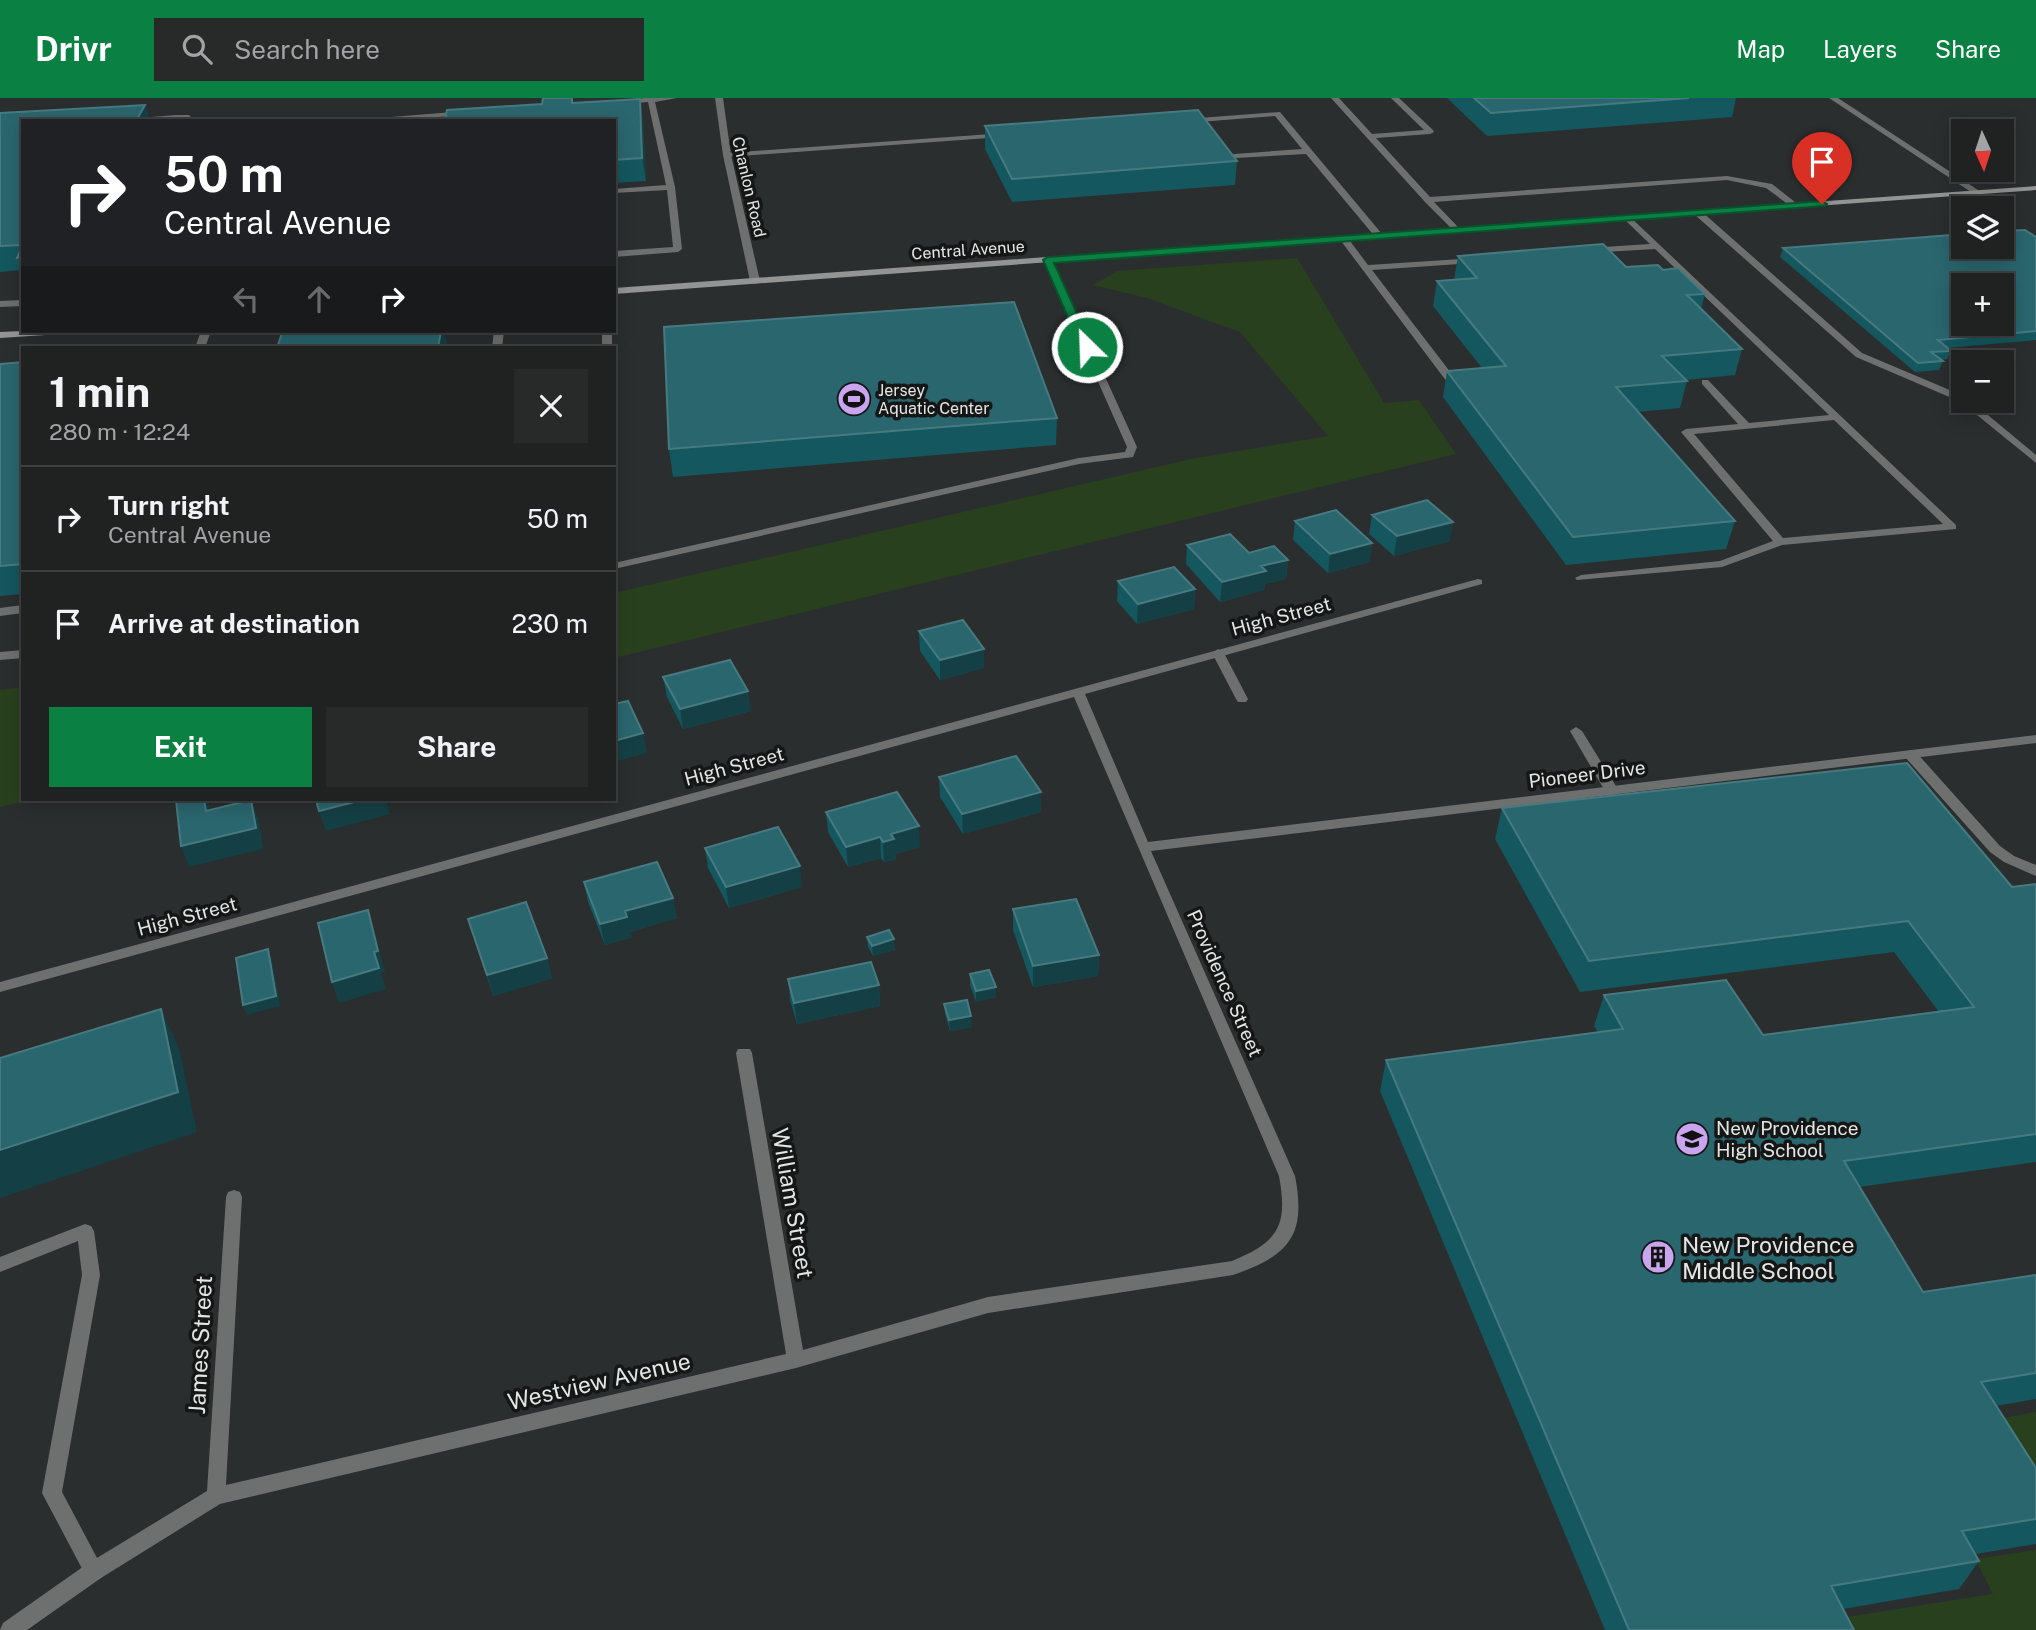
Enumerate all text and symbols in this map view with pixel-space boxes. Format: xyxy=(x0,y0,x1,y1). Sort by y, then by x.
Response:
search box xyxy=(154,18,644,81)
text: Drivr xyxy=(35,30,112,68)
icon: search xyxy=(178,30,216,68)
text: Search here xyxy=(234,34,380,65)
text: Map xyxy=(1736,35,1785,63)
text: Layers xyxy=(1823,35,1897,63)
text: Share xyxy=(1935,35,2001,63)
north arrow xyxy=(1951,119,2014,182)
map controls xyxy=(1951,119,2014,413)
pin xyxy=(1792,132,1852,204)
street label: Chanlon Road xyxy=(728,135,770,239)
icon: arrive xyxy=(1803,143,1841,181)
text: 50 m xyxy=(164,145,284,203)
icon: right xyxy=(49,147,140,238)
button: layers xyxy=(1951,196,2014,259)
text: Central Avenue xyxy=(164,204,391,241)
street label: Central Avenue xyxy=(911,237,1025,263)
button: + xyxy=(1951,273,2014,336)
icon: left xyxy=(227,280,265,318)
icon: ahead xyxy=(300,280,338,318)
icon: right xyxy=(373,280,411,318)
position arrow xyxy=(1050,310,1124,384)
button: − xyxy=(1951,350,2014,413)
text: 1 min xyxy=(49,367,150,416)
button: close xyxy=(514,369,588,443)
sports icon: Jersey Aquatic Center xyxy=(835,380,873,418)
place label: Jersey Aquatic Center xyxy=(878,381,989,418)
text: 280 m · 12:24 xyxy=(49,418,190,445)
text: Turn right xyxy=(108,490,230,521)
icon: right xyxy=(49,500,87,538)
text: 50 m xyxy=(527,503,588,534)
text: Central Avenue xyxy=(108,521,271,548)
street label: High Street xyxy=(1229,592,1333,640)
icon: arrive xyxy=(49,605,87,643)
text: Arrive at destination xyxy=(108,608,360,639)
text: 230 m xyxy=(512,608,588,639)
button: Exit xyxy=(49,707,312,787)
button: Share xyxy=(326,707,588,787)
street label: High Street xyxy=(682,742,786,790)
street label: Pioneer Drive xyxy=(1527,756,1647,792)
street label: High Street xyxy=(135,892,239,940)
street label: Providence Street xyxy=(1183,906,1267,1060)
place label: New Providence High School xyxy=(1716,1117,1859,1161)
school or university icon: New Providence High School xyxy=(1673,1120,1711,1158)
street label: William Street xyxy=(766,1126,820,1280)
place label: New Providence Middle School xyxy=(1682,1231,1855,1284)
building icon: New Providence Middle School xyxy=(1639,1238,1677,1276)
street label: James Street xyxy=(183,1275,217,1415)
street label: Westview Avenue xyxy=(505,1347,693,1415)

